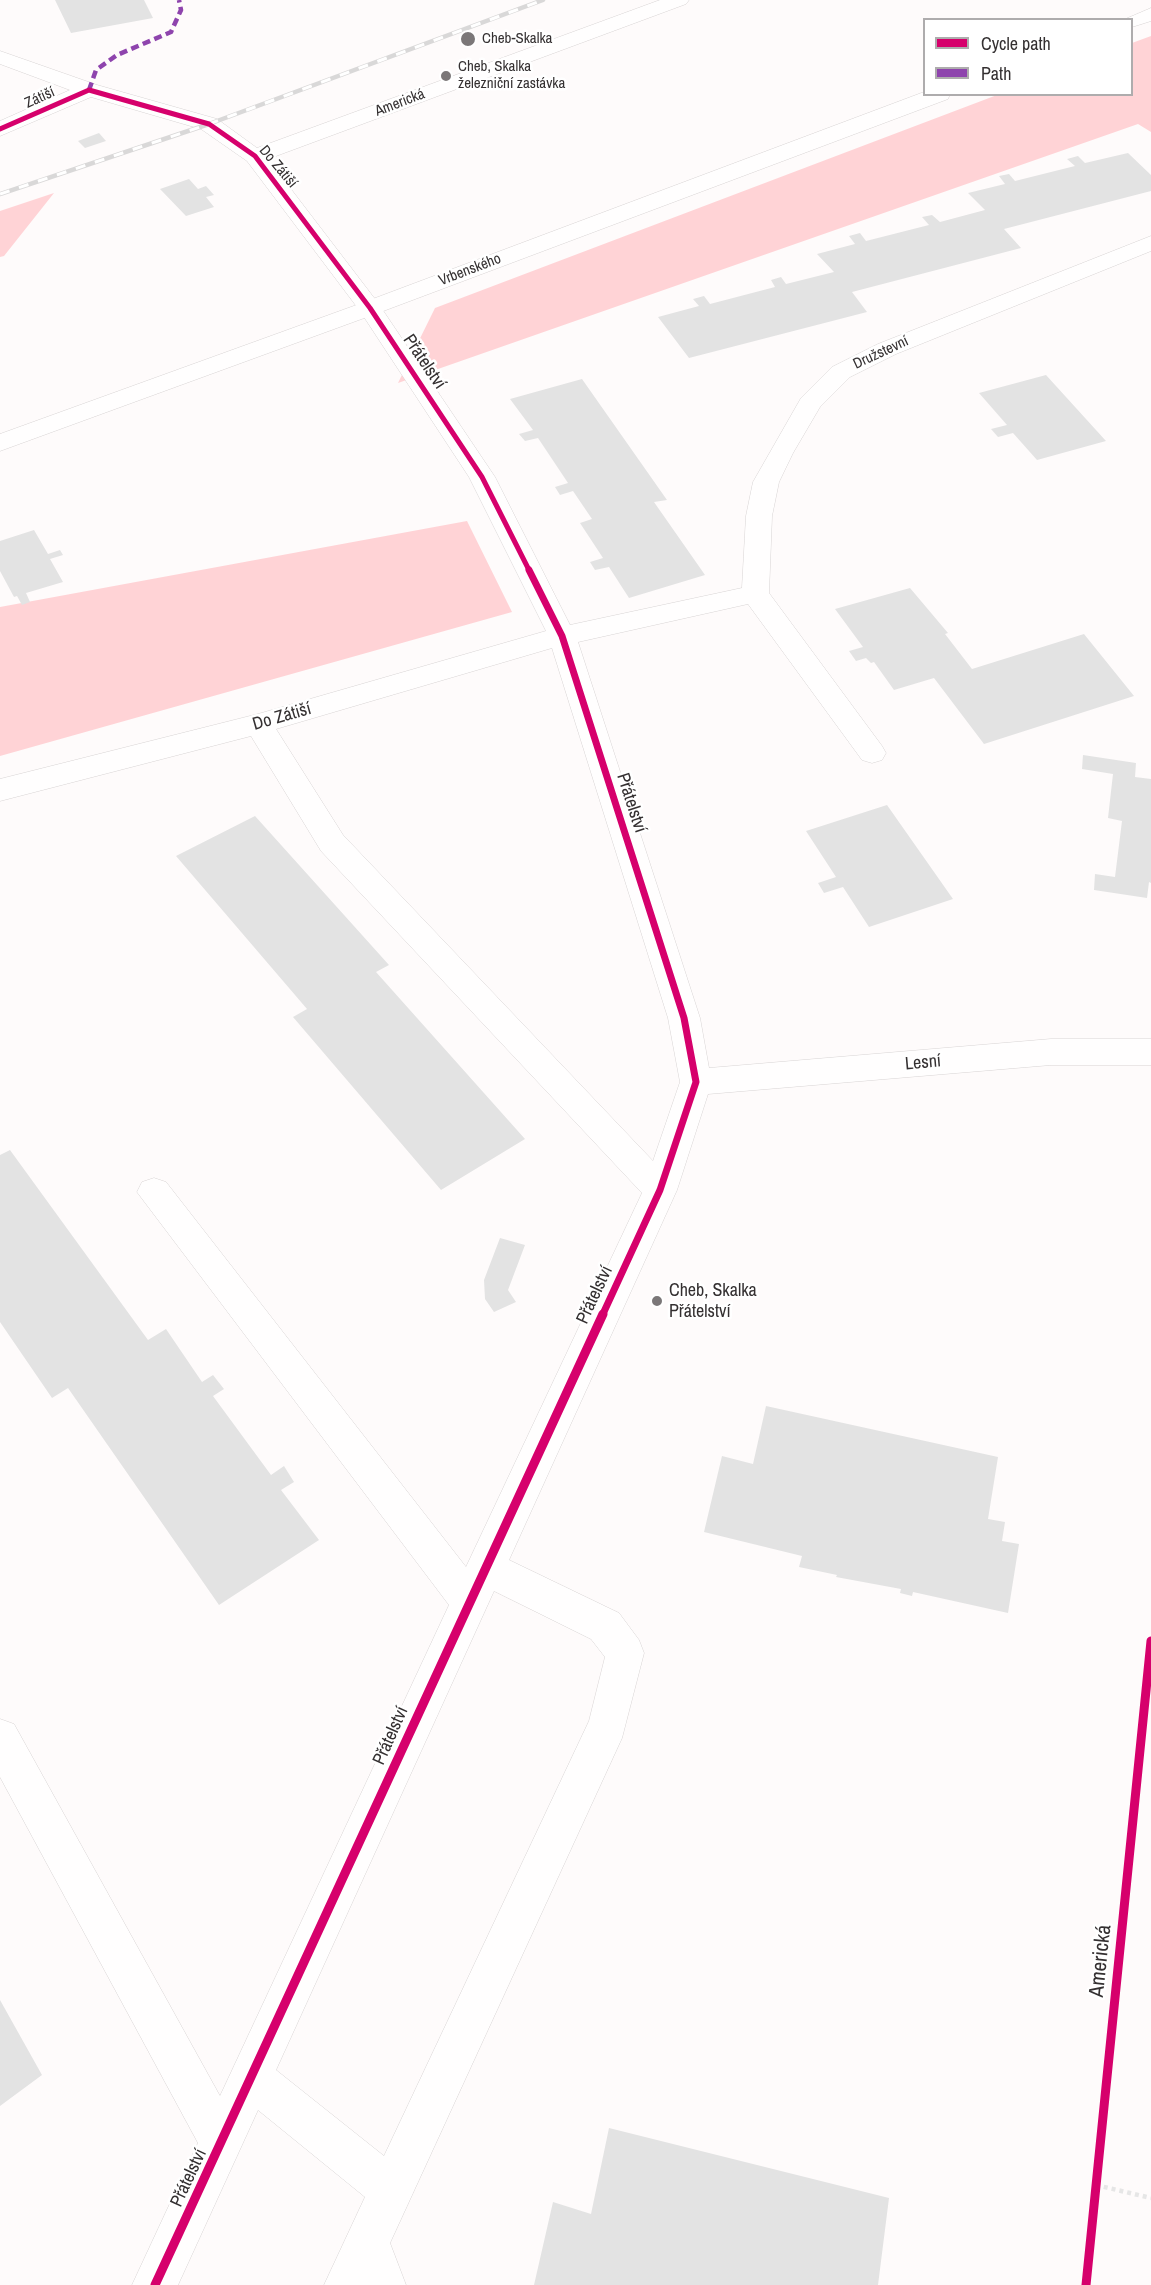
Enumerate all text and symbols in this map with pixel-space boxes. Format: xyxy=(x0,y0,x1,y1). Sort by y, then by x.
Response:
legend xyxy=(923,18,1133,96)
marker: Cheb-Skalka xyxy=(459,30,477,48)
place label: Cheb-Skalka xyxy=(482,30,552,48)
text: Cycle path xyxy=(981,31,1051,56)
place label: Cheb, Skalka železniční zastávka xyxy=(458,58,565,93)
text: Path xyxy=(981,61,1011,86)
marker: Cheb, Skalka železniční zastávka xyxy=(439,69,453,83)
street label: Zátiší xyxy=(22,84,58,112)
street label: Americká xyxy=(373,85,427,121)
street label: Do Zátiší xyxy=(255,142,301,192)
street label: Vrbenského xyxy=(436,250,504,290)
street label: Přátelství xyxy=(398,330,450,394)
street label: Družstevní xyxy=(851,332,911,374)
street label: Do Zátiší xyxy=(250,698,314,736)
street label: Přátelství xyxy=(611,770,651,836)
street label: Lesní xyxy=(904,1051,942,1075)
street label: Přátelství xyxy=(572,1263,618,1327)
place label: Cheb, Skalka Přátelství xyxy=(669,1280,757,1322)
marker: Cheb, Skalka Přátelství xyxy=(650,1294,664,1308)
street label: Přátelství xyxy=(369,1704,413,1768)
street label: Americká xyxy=(1085,1924,1117,1998)
street label: Přátelství xyxy=(166,2146,212,2210)

